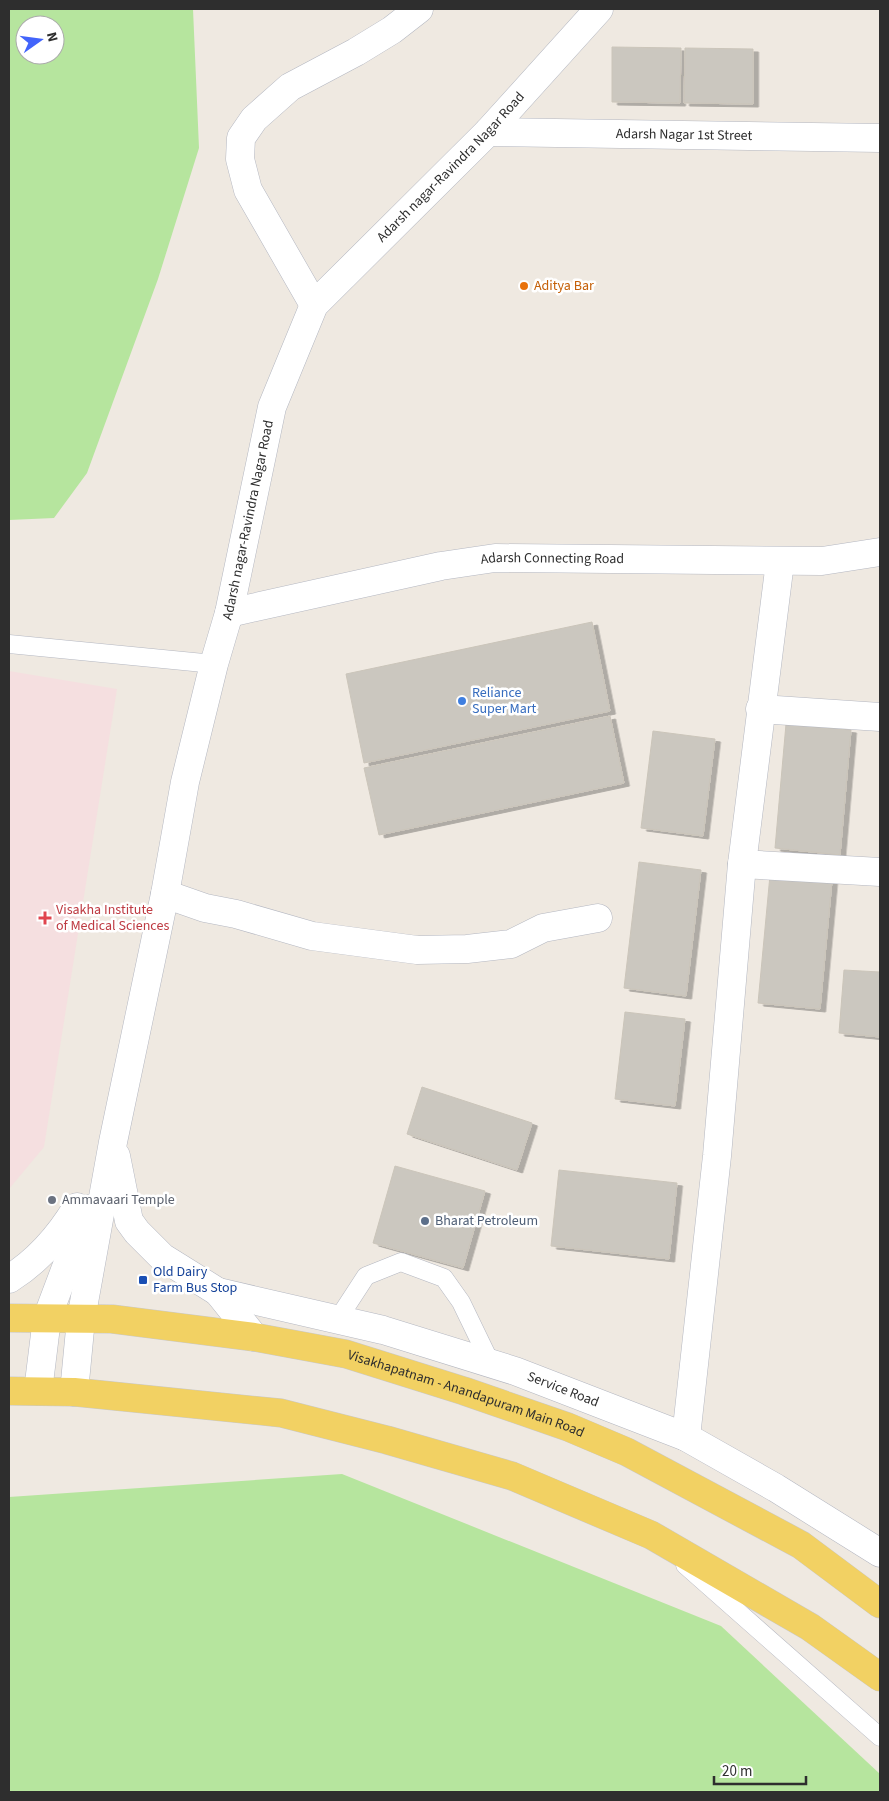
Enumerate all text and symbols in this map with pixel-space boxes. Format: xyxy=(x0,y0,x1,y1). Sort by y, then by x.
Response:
north arrow xyxy=(15,15,65,65)
text: N xyxy=(41,30,62,44)
street label: Adarsh nagar-Ravindra Nagar Road xyxy=(372,88,529,247)
street label: Adarsh Nagar 1st Street xyxy=(616,124,753,146)
place label: Aditya Bar xyxy=(534,276,594,296)
marker: Aditya Bar xyxy=(518,280,530,292)
street label: Adarsh nagar-Ravindra Nagar Road xyxy=(217,418,279,622)
street label: Adarsh Connecting Road xyxy=(479,548,624,570)
place label: Reliance Super Mart xyxy=(472,683,537,719)
marker: Reliance Super Mart xyxy=(456,695,468,707)
place label: Visakha Institute of Medical Sciences xyxy=(56,900,169,936)
marker: Visakha Institute of Medical Sciences xyxy=(38,911,52,925)
place label: Ammavaari Temple xyxy=(62,1190,175,1210)
marker: Ammavaari Temple xyxy=(46,1194,58,1206)
place label: Bharat Petroleum xyxy=(435,1211,538,1231)
marker: Bharat Petroleum xyxy=(419,1215,431,1227)
place label: Old Dairy Farm Bus Stop xyxy=(153,1262,238,1298)
marker: Old Dairy Farm Bus Stop xyxy=(137,1274,149,1286)
street label: Visakhapatnam - Anandapuram Main Road xyxy=(345,1345,587,1443)
street label: Service Road xyxy=(524,1367,602,1412)
scale bar xyxy=(714,1754,806,1786)
text: 20 m xyxy=(722,1761,752,1782)

